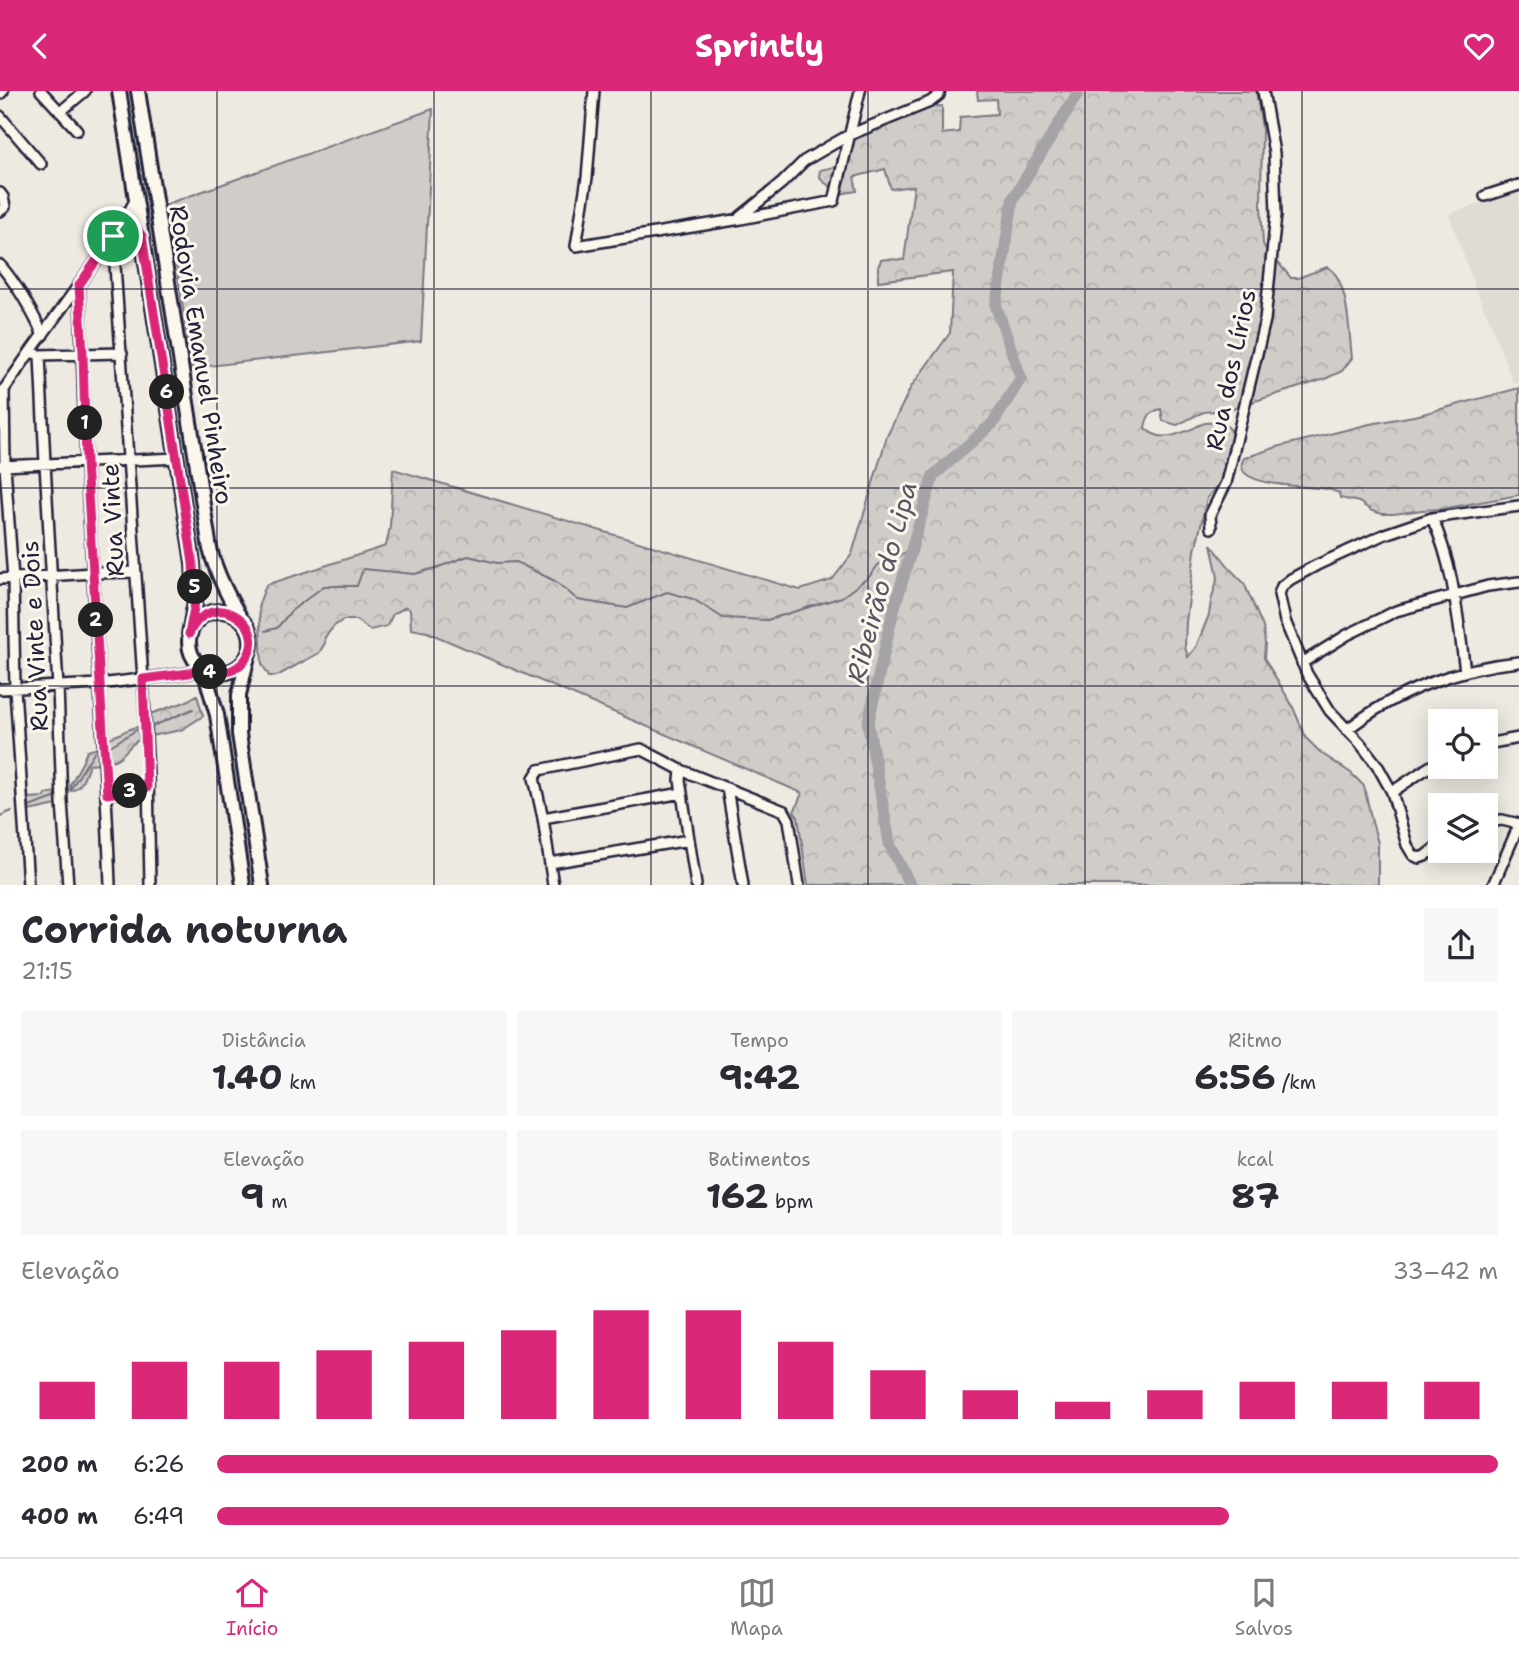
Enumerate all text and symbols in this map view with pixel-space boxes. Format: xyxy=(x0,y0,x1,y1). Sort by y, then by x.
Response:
text: Sprintly xyxy=(695,24,824,67)
icon: back xyxy=(21,27,59,65)
icon: heart xyxy=(1460,27,1498,65)
street label: Rodovia Emanuel Pinheiro xyxy=(162,203,240,507)
pin xyxy=(83,206,143,266)
icon: arrive xyxy=(94,217,132,255)
street label: Rua dos Lírios xyxy=(1198,286,1264,454)
pin: 6 xyxy=(150,375,184,409)
text: 6 xyxy=(160,379,173,404)
pin: 1 xyxy=(68,405,102,441)
text: 1 xyxy=(80,410,89,435)
street label: Rua Vinte xyxy=(94,463,132,577)
water label: Ribeirão do Lipa xyxy=(837,477,925,687)
street label: Rua Vinte e Dois xyxy=(14,540,56,732)
pin: 5 xyxy=(178,569,212,605)
text: 5 xyxy=(189,574,200,599)
pin: 2 xyxy=(78,603,114,637)
text: 2 xyxy=(89,607,102,632)
pin: 4 xyxy=(192,655,228,689)
text: 4 xyxy=(203,659,216,684)
map controls xyxy=(1428,709,1498,863)
button: locate xyxy=(1428,709,1498,779)
pin: 3 xyxy=(113,773,148,809)
text: 3 xyxy=(123,778,136,803)
button: layers xyxy=(1428,793,1498,863)
text: Corrida noturna xyxy=(21,904,348,955)
button: share xyxy=(1424,908,1498,982)
text: 21:15 xyxy=(21,956,73,986)
text: Distância xyxy=(222,1028,306,1053)
text: Tempo xyxy=(730,1028,789,1053)
text: Ritmo xyxy=(1228,1028,1282,1053)
text: 1.40 xyxy=(212,1053,283,1100)
text: 9:42 xyxy=(719,1053,800,1100)
text: 6:56 xyxy=(1194,1053,1276,1100)
text: km xyxy=(283,1070,316,1095)
text: /km xyxy=(1276,1070,1316,1095)
text: Elevação xyxy=(223,1147,305,1172)
text: Batimentos xyxy=(708,1147,811,1172)
text: kcal xyxy=(1237,1147,1274,1172)
text: 9 xyxy=(240,1172,265,1219)
text: 162 xyxy=(706,1172,769,1219)
text: 87 xyxy=(1231,1172,1279,1219)
text: m xyxy=(265,1189,288,1214)
text: bpm xyxy=(769,1189,813,1214)
text: Elevação xyxy=(21,1256,120,1286)
text: 33–42 m xyxy=(1393,1256,1498,1286)
text: 200 m xyxy=(21,1449,98,1479)
text: 6:26 xyxy=(133,1449,185,1479)
text: 400 m xyxy=(21,1501,98,1531)
text: 6:49 xyxy=(133,1501,184,1531)
tab: Início xyxy=(226,1574,278,1641)
tab: Mapa xyxy=(730,1574,783,1641)
tab: Salvos xyxy=(1235,1574,1293,1641)

